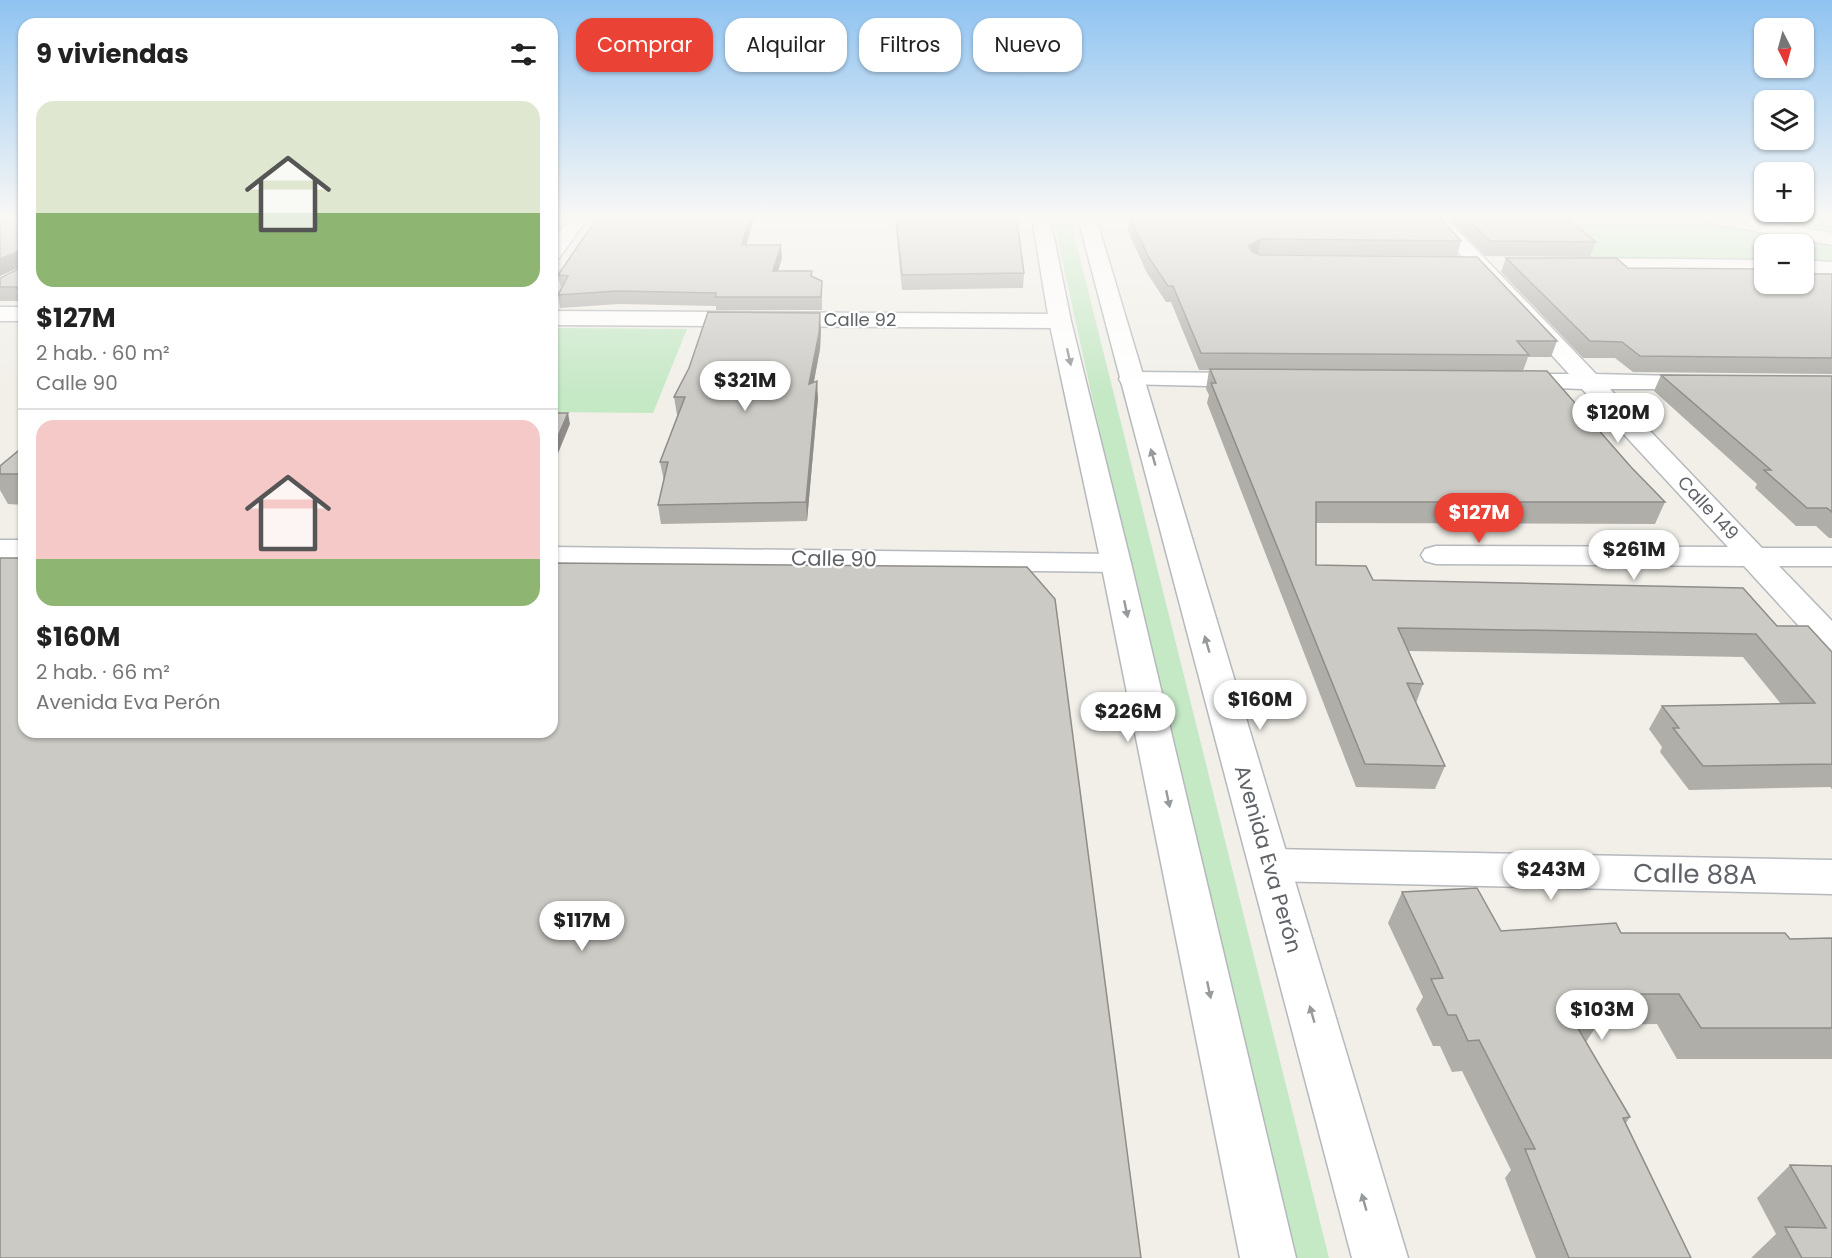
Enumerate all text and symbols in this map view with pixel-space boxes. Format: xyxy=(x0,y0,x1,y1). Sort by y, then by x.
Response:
chip: Comprar xyxy=(576,18,713,72)
chip: Alquilar xyxy=(725,18,847,72)
chip: Filtros xyxy=(859,18,961,72)
chip: Nuevo xyxy=(973,18,1082,72)
north arrow xyxy=(1754,18,1814,78)
map controls xyxy=(1754,18,1814,294)
text: 9 viviendas xyxy=(36,36,189,72)
icon: filters xyxy=(507,38,540,71)
button: layers xyxy=(1754,90,1814,150)
icon: home xyxy=(234,140,342,248)
button: + xyxy=(1754,162,1814,222)
button: − xyxy=(1754,234,1814,294)
text: $127M xyxy=(36,300,116,336)
street label: Calle 92 xyxy=(824,307,896,332)
text: 2 hab. · 60 m² xyxy=(36,339,170,367)
one-way arrow xyxy=(1064,348,1074,367)
pin: $321M xyxy=(703,361,787,412)
text: $321M xyxy=(714,366,776,394)
text: Calle 90 xyxy=(36,369,118,397)
pin: $120M xyxy=(1576,393,1660,444)
text: $120M xyxy=(1586,398,1650,426)
one-way arrow xyxy=(1148,448,1157,466)
icon: home xyxy=(234,459,342,567)
street label: Calle 149 xyxy=(1672,470,1745,545)
pin: $127M xyxy=(1437,493,1521,544)
text: $127M xyxy=(1448,498,1510,526)
pin: $261M xyxy=(1592,530,1676,581)
text: $261M xyxy=(1602,535,1666,563)
street label: Calle 90 xyxy=(791,543,877,574)
one-way arrow xyxy=(1122,600,1132,618)
text: $160M xyxy=(36,619,120,655)
one-way arrow xyxy=(1202,635,1211,653)
text: 2 hab. · 66 m² xyxy=(36,658,170,686)
pin: $160M xyxy=(1218,680,1302,731)
text: $160M xyxy=(1228,685,1292,713)
text: Avenida Eva Perón xyxy=(36,688,221,716)
pin: $226M xyxy=(1086,692,1170,743)
text: $226M xyxy=(1094,697,1162,725)
street label: Avenida Eva Perón xyxy=(1228,762,1309,956)
one-way arrow xyxy=(1164,790,1173,809)
pin: $243M xyxy=(1509,850,1593,901)
text: $243M xyxy=(1517,855,1585,883)
street label: Calle 88A xyxy=(1633,855,1757,893)
pin: $117M xyxy=(540,901,624,952)
text: $117M xyxy=(553,906,611,934)
one-way arrow xyxy=(1205,981,1215,999)
pin: $103M xyxy=(1560,990,1644,1041)
text: $103M xyxy=(1570,995,1634,1023)
one-way arrow xyxy=(1307,1005,1316,1023)
one-way arrow xyxy=(1359,1193,1369,1211)

